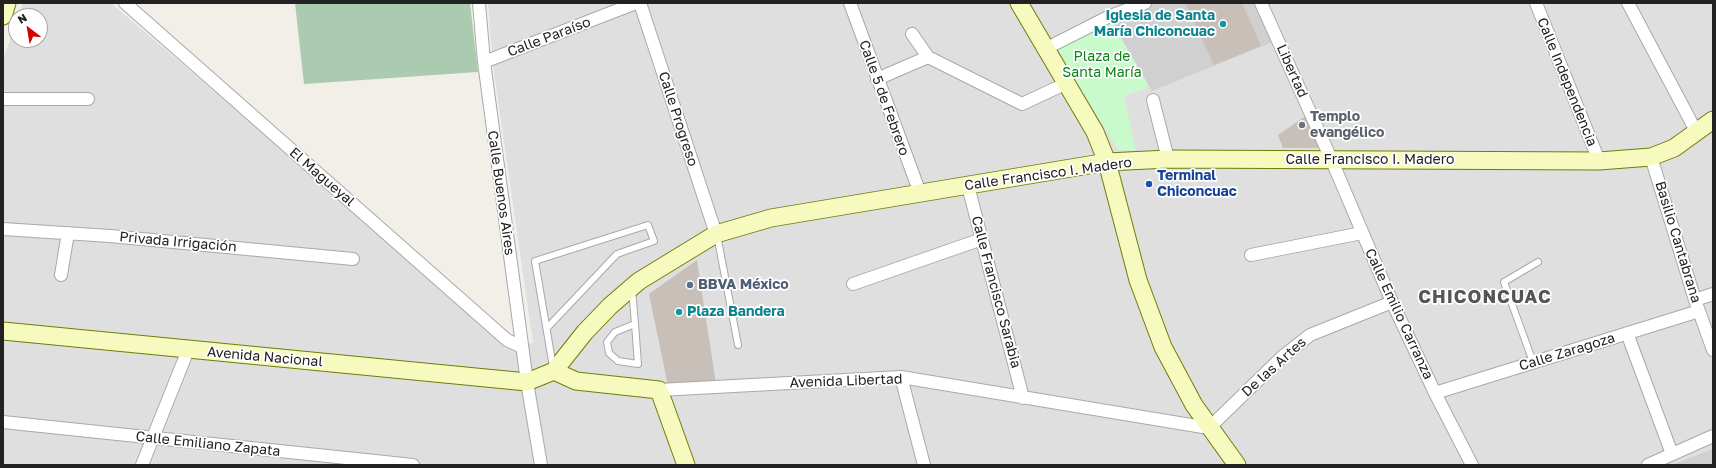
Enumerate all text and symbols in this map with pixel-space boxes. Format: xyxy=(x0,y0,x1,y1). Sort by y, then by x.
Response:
north arrow xyxy=(8,8,48,48)
place label: Iglesia de Santa María Chiconcuac xyxy=(1094,8,1215,40)
text: N xyxy=(15,10,29,26)
street label: Calle Paraíso xyxy=(505,13,593,61)
street label: Calle Independencia xyxy=(1533,15,1601,149)
marker: Iglesia de Santa María Chiconcuac xyxy=(1218,19,1228,29)
street label: Calle 5 de Febrero xyxy=(855,38,913,158)
street label: Libertad xyxy=(1273,42,1311,100)
park label: Plaza de Santa María xyxy=(1062,49,1142,82)
street label: Calle Progreso xyxy=(655,70,701,168)
place label: Templo evangélico xyxy=(1310,109,1384,142)
marker: Templo evangélico xyxy=(1297,120,1307,130)
street label: Calle Buenos Aires xyxy=(484,130,518,256)
street label: El Magueyal xyxy=(286,144,358,210)
street label: Calle Francisco I. Madero xyxy=(1286,152,1454,168)
street label: Calle Francisco I. Madero xyxy=(963,154,1133,194)
place label: Terminal Chiconcuac xyxy=(1157,168,1237,200)
marker: Terminal Chiconcuac xyxy=(1144,179,1154,189)
street label: Basilio Cantabrana xyxy=(1651,179,1705,305)
street label: Calle Francisco Sarabia xyxy=(968,214,1024,370)
street label: Privada Irrigación xyxy=(119,229,237,255)
street label: Calle Emilio Carranza xyxy=(1361,246,1437,382)
place label: BBVA México xyxy=(698,277,789,293)
marker: BBVA México xyxy=(685,280,695,290)
district label: CHICONCUAC xyxy=(1418,286,1552,308)
place label: Plaza Bandera xyxy=(687,304,785,320)
marker: Plaza Bandera xyxy=(674,307,684,317)
street label: Calle Zaragoza xyxy=(1517,329,1617,375)
street label: De las Artes xyxy=(1238,334,1310,400)
street label: Avenida Nacional xyxy=(207,344,323,370)
street label: Avenida Libertad xyxy=(789,371,903,391)
street label: Calle Emiliano Zapata xyxy=(135,428,281,460)

